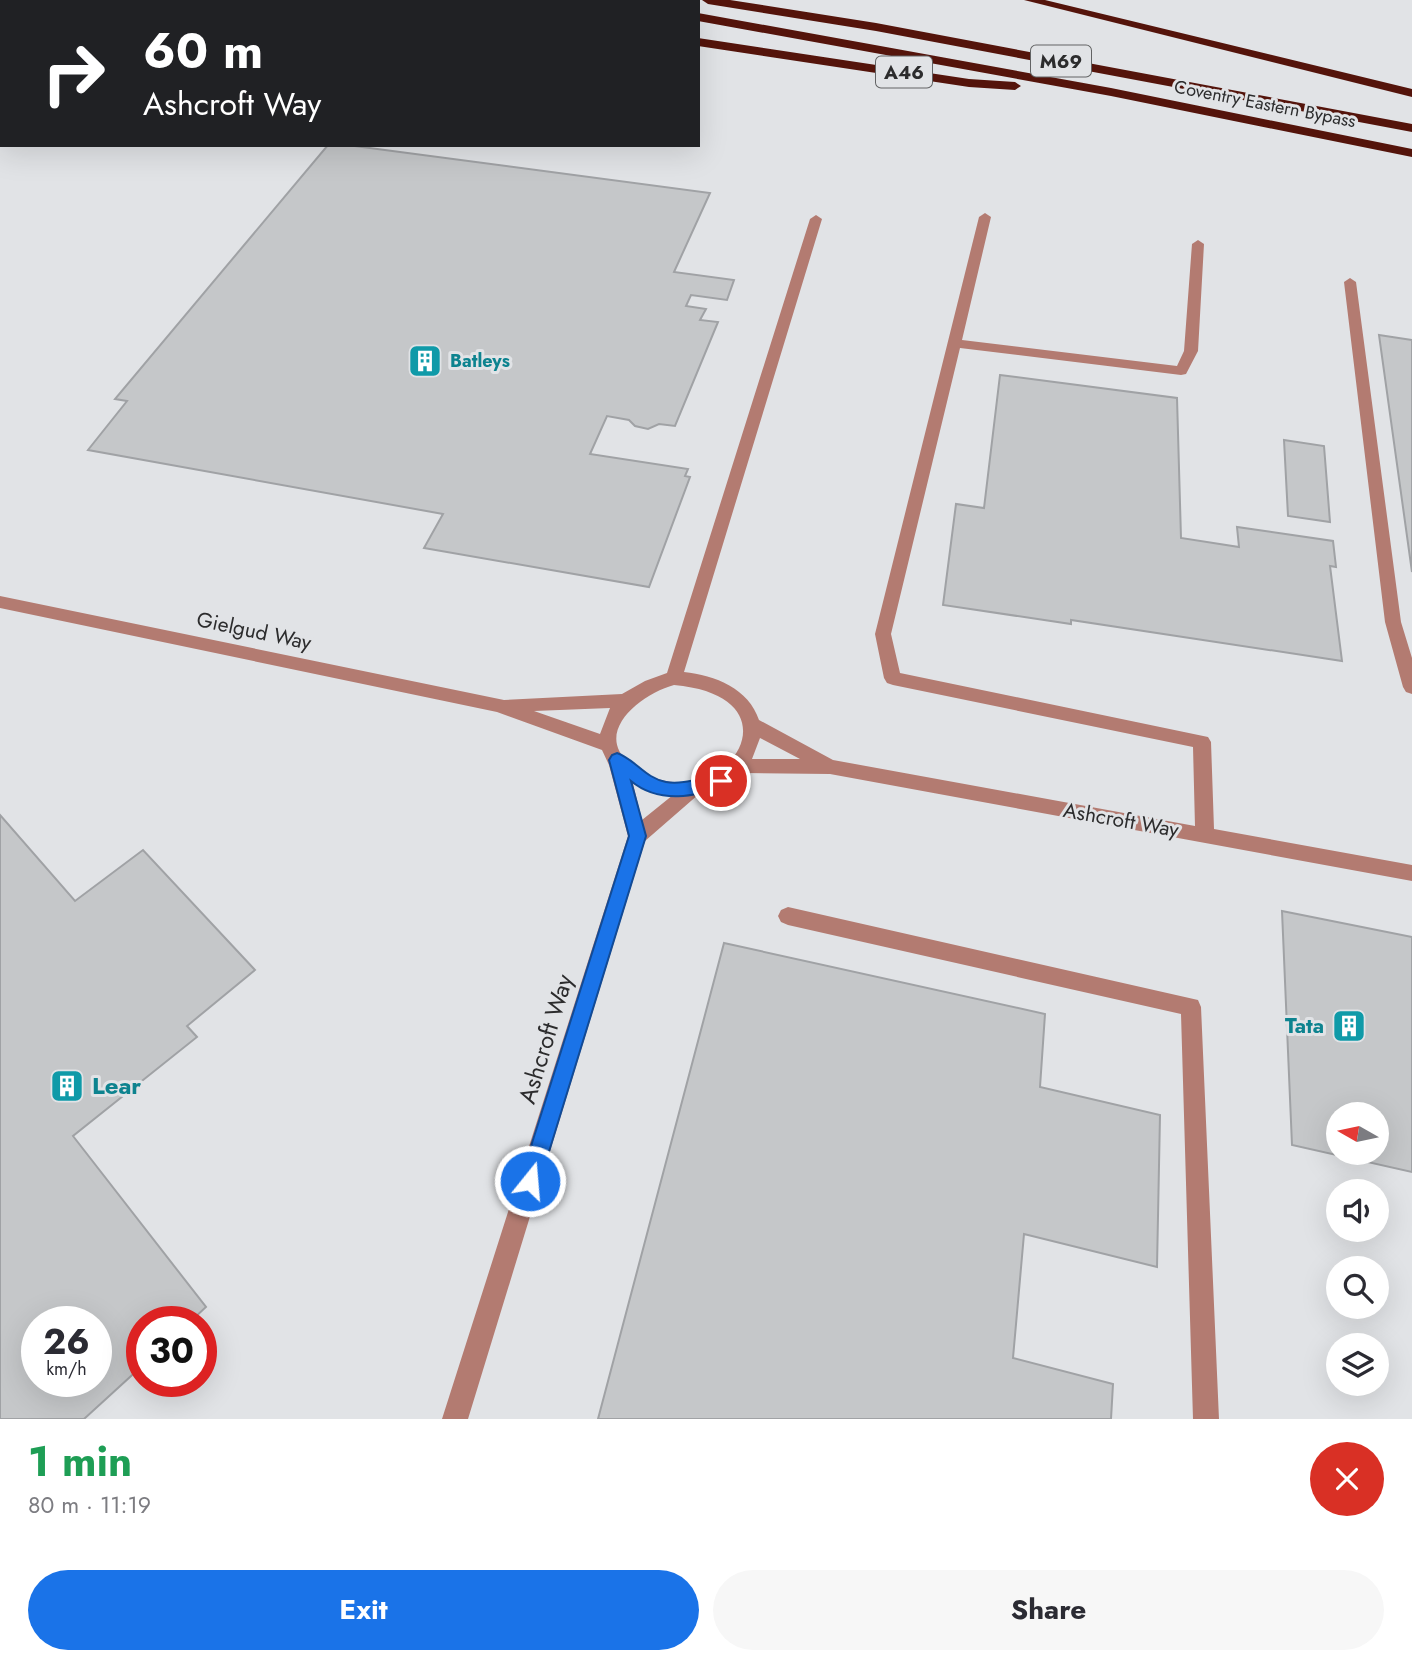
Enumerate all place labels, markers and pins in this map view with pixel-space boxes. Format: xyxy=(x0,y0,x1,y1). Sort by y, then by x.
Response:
building icon: Batleys xyxy=(406,342,444,380)
place label: Batleys xyxy=(450,348,510,374)
pin xyxy=(691,751,751,811)
building icon: Tata xyxy=(1330,1007,1368,1045)
place label: Tata xyxy=(1285,1011,1324,1041)
building icon: Lear xyxy=(48,1067,86,1105)
place label: Lear xyxy=(92,1068,141,1103)

